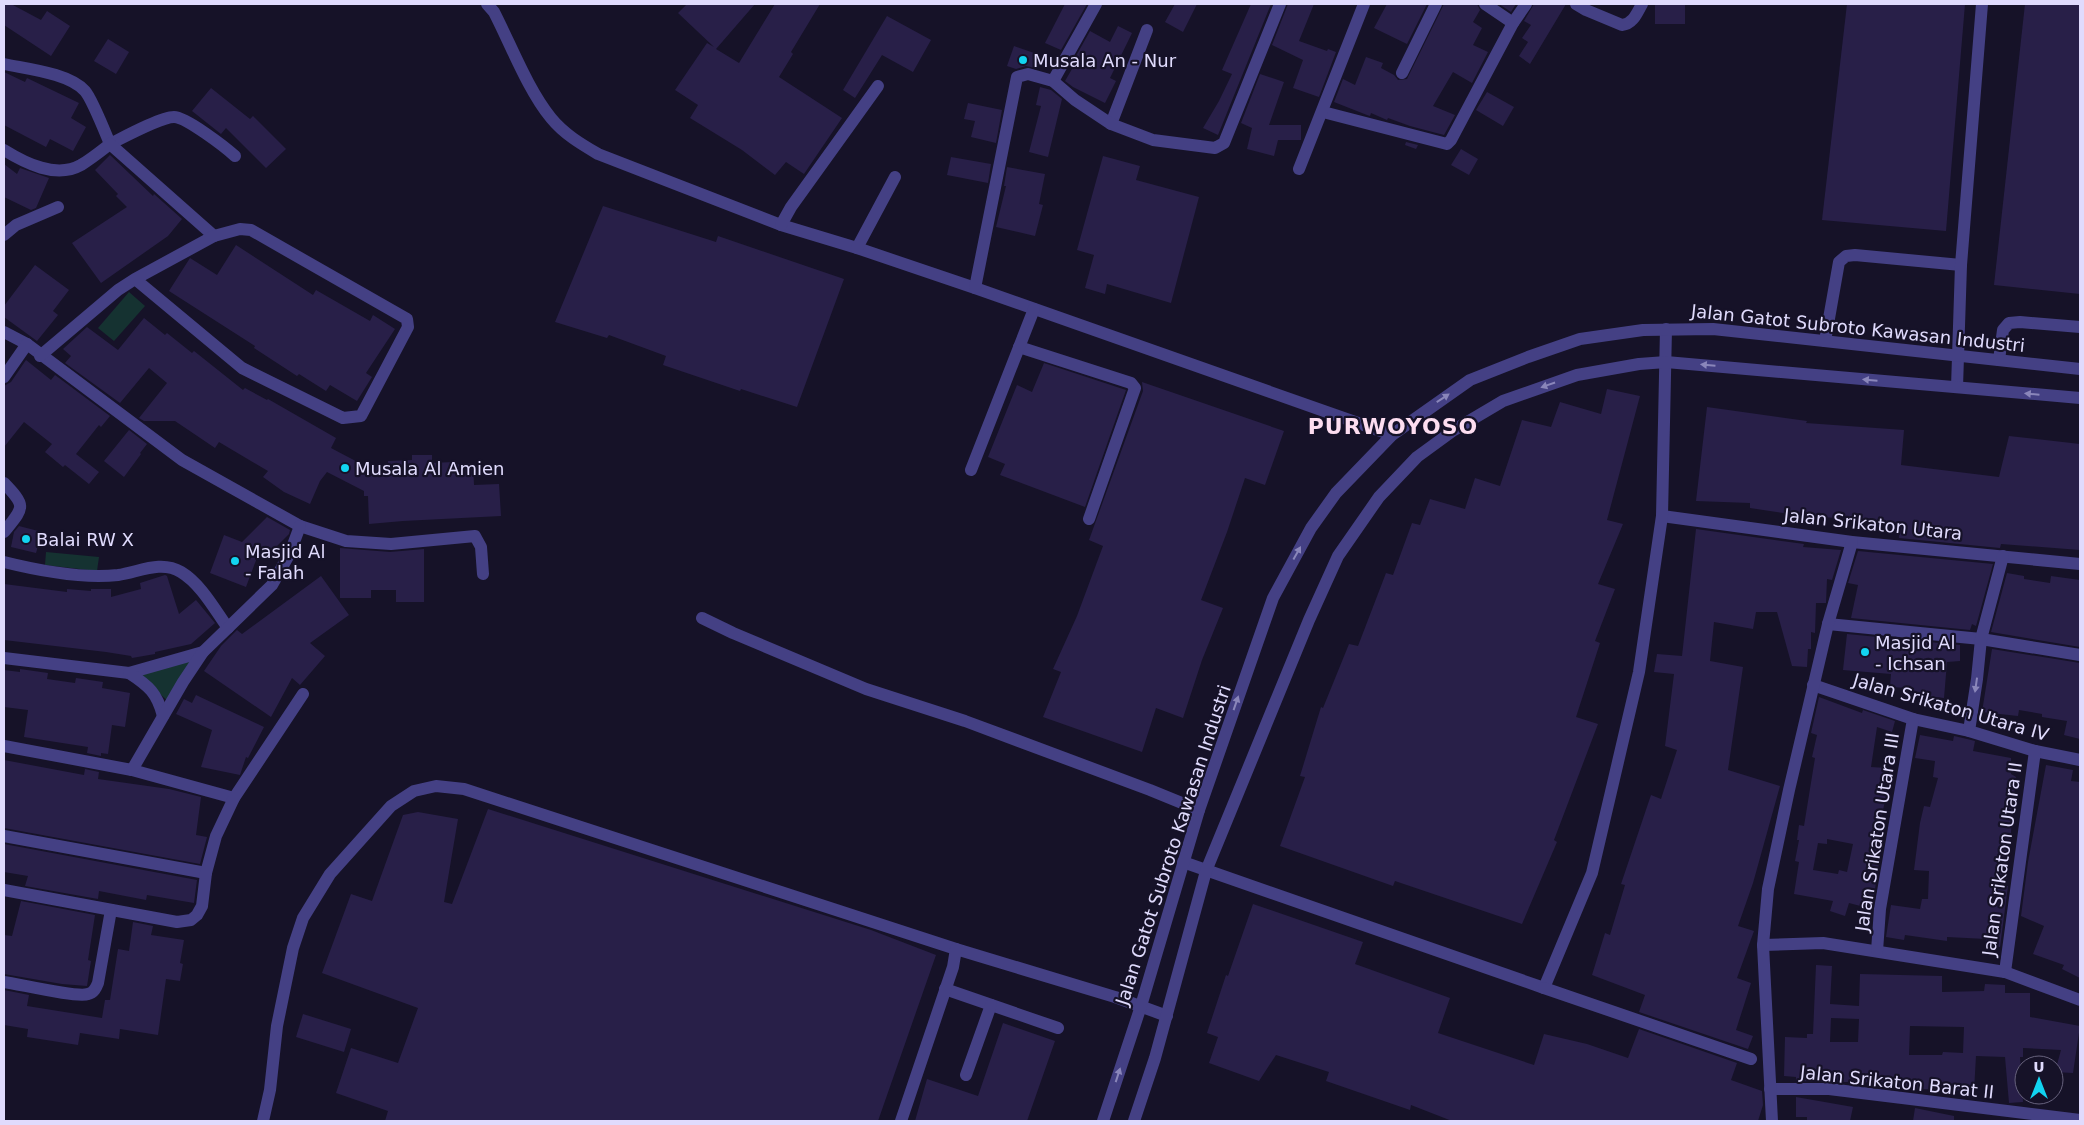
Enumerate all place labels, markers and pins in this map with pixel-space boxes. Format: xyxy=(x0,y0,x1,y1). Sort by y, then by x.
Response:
place label: Musala An - Nur xyxy=(1033,50,1177,71)
marker: Musala An - Nur xyxy=(1017,54,1029,66)
place label: Musala Al Amien xyxy=(355,458,504,479)
marker: Musala Al Amien xyxy=(339,462,351,474)
place label: Balai RW X xyxy=(36,529,134,550)
marker: Balai RW X xyxy=(20,533,32,545)
place label: Masjid Al - Falah xyxy=(245,541,325,583)
marker: Masjid Al - Falah xyxy=(229,555,241,567)
place label: Masjid Al - Ichsan xyxy=(1875,632,1955,674)
marker: Masjid Al - Ichsan xyxy=(1859,646,1871,658)

